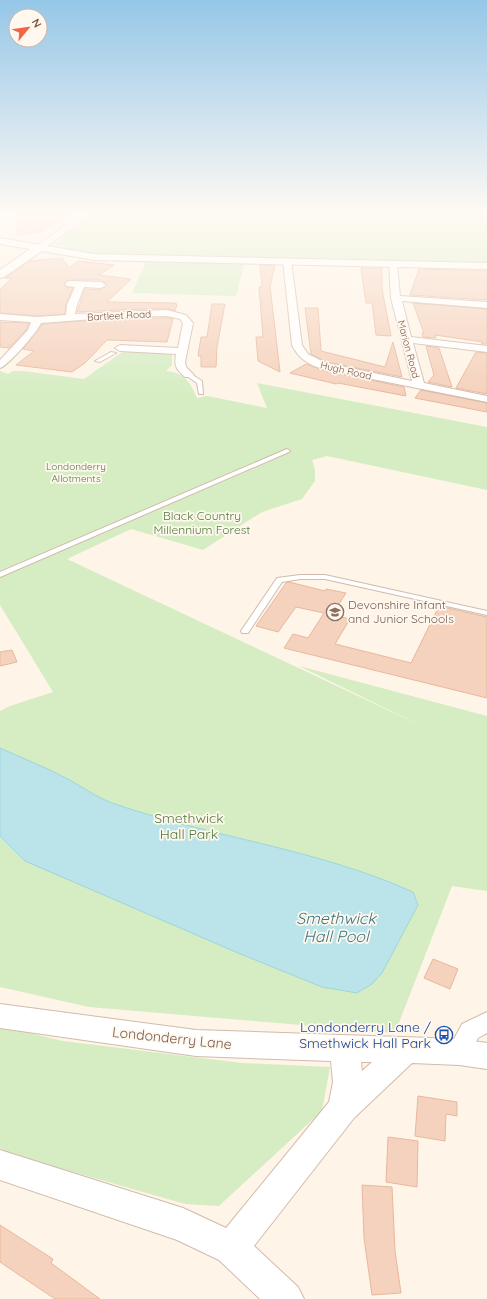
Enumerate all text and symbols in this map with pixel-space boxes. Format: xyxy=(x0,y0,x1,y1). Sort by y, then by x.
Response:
north arrow xyxy=(8,8,48,48)
text: N xyxy=(29,16,45,30)
street label: Bartleet Road xyxy=(87,307,151,324)
street label: Marion Road xyxy=(395,319,423,380)
street label: Hugh Road xyxy=(319,358,373,383)
park label: Londonderry Allotments xyxy=(46,460,106,485)
park label: Black Country Millennium Forest xyxy=(154,508,250,537)
place label: Devonshire Infant and Junior Schools xyxy=(348,597,454,626)
school or university icon: Devonshire Infant and Junior Schools xyxy=(325,602,345,622)
park label: Smethwick Hall Park xyxy=(154,809,224,843)
water label: Smethwick Hall Pool xyxy=(296,908,377,946)
place label: Londonderry Lane / Smethwick Hall Park xyxy=(299,1018,432,1052)
street label: Londonderry Lane xyxy=(111,1023,233,1053)
bus stop icon: Londonderry Lane / Smethwick Hall Park xyxy=(434,1025,454,1045)

